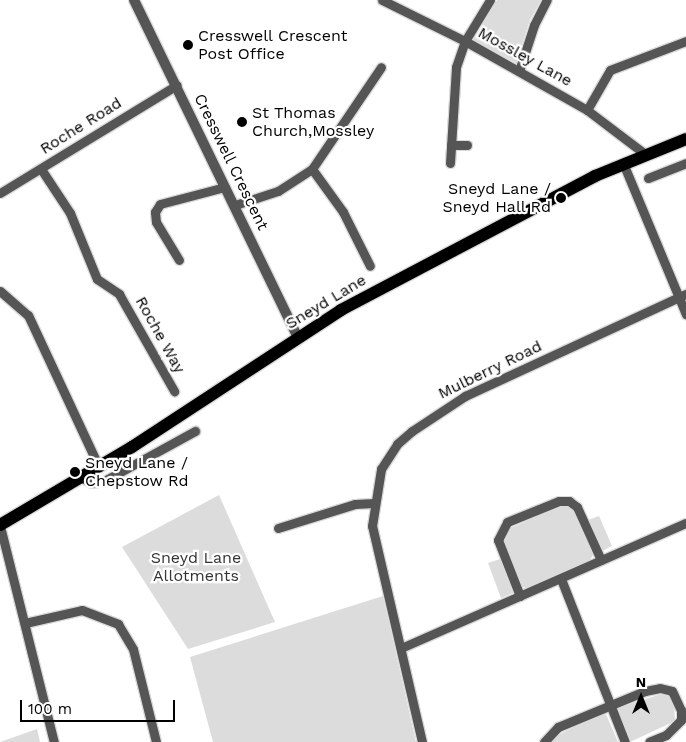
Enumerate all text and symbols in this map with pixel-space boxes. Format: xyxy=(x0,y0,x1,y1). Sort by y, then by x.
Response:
street label: Mossley Lane xyxy=(474,23,576,91)
place label: Cresswell Crescent Post Office xyxy=(198,26,348,64)
marker: Cresswell Crescent Post Office xyxy=(182,39,194,51)
street label: Cresswell Crescent xyxy=(189,90,273,234)
street label: Roche Road xyxy=(37,93,125,159)
place label: St Thomas Church,Mossley xyxy=(252,103,374,141)
marker: St Thomas Church,Mossley xyxy=(236,116,248,128)
place label: Sneyd Lane / Sneyd Hall Rd xyxy=(442,179,551,217)
marker: Sneyd Lane / Sneyd Hall Rd xyxy=(555,192,567,204)
street label: Sneyd Lane xyxy=(282,270,370,334)
street label: Roche Way xyxy=(131,293,189,377)
street label: Mulberry Road xyxy=(435,337,545,403)
place label: Sneyd Lane / Chepstow Rd xyxy=(85,453,189,491)
marker: Sneyd Lane / Chepstow Rd xyxy=(69,466,81,478)
park label: Sneyd Lane Allotments xyxy=(151,548,241,586)
north arrow xyxy=(616,672,666,722)
text: N xyxy=(636,674,646,690)
scale bar xyxy=(22,690,178,722)
text: 100 m xyxy=(28,700,72,718)

